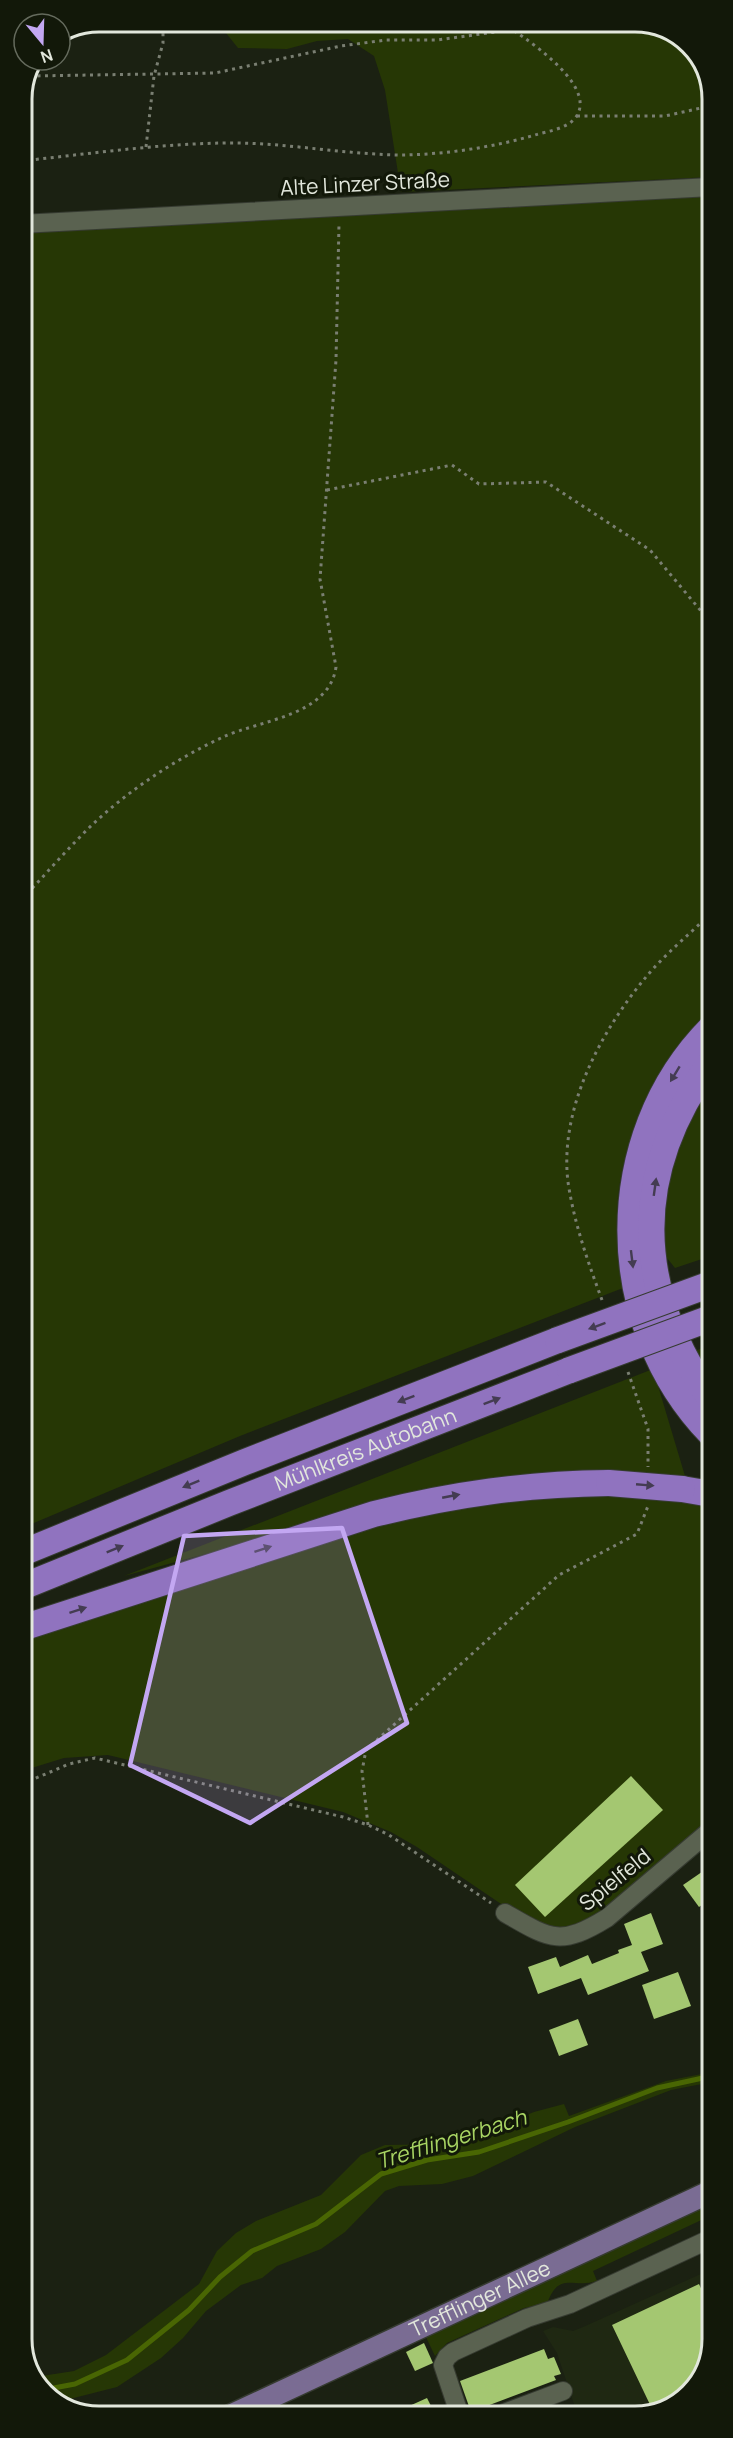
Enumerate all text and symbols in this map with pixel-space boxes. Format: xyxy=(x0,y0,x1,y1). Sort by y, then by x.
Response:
north arrow xyxy=(12,12,72,72)
text: N xyxy=(38,44,56,68)
street label: Alte Linzer Straße xyxy=(279,165,451,201)
one-way arrow xyxy=(670,1066,680,1083)
one-way arrow xyxy=(651,1178,660,1197)
one-way arrow xyxy=(627,1250,637,1269)
one-way arrow xyxy=(588,1322,606,1331)
one-way arrow xyxy=(397,1395,415,1404)
one-way arrow xyxy=(483,1395,501,1405)
street label: Mühlkreis Autobahn xyxy=(270,1401,460,1497)
one-way arrow xyxy=(181,1479,199,1489)
one-way arrow xyxy=(636,1480,655,1490)
one-way arrow xyxy=(441,1492,460,1501)
one-way arrow xyxy=(254,1543,272,1553)
one-way arrow xyxy=(106,1544,124,1553)
one-way arrow xyxy=(69,1604,87,1614)
street label: Spielfeld xyxy=(573,1842,656,1917)
water label: Trefflingerbach xyxy=(372,2102,531,2176)
street label: Trefflinger Allee xyxy=(405,2253,555,2343)

